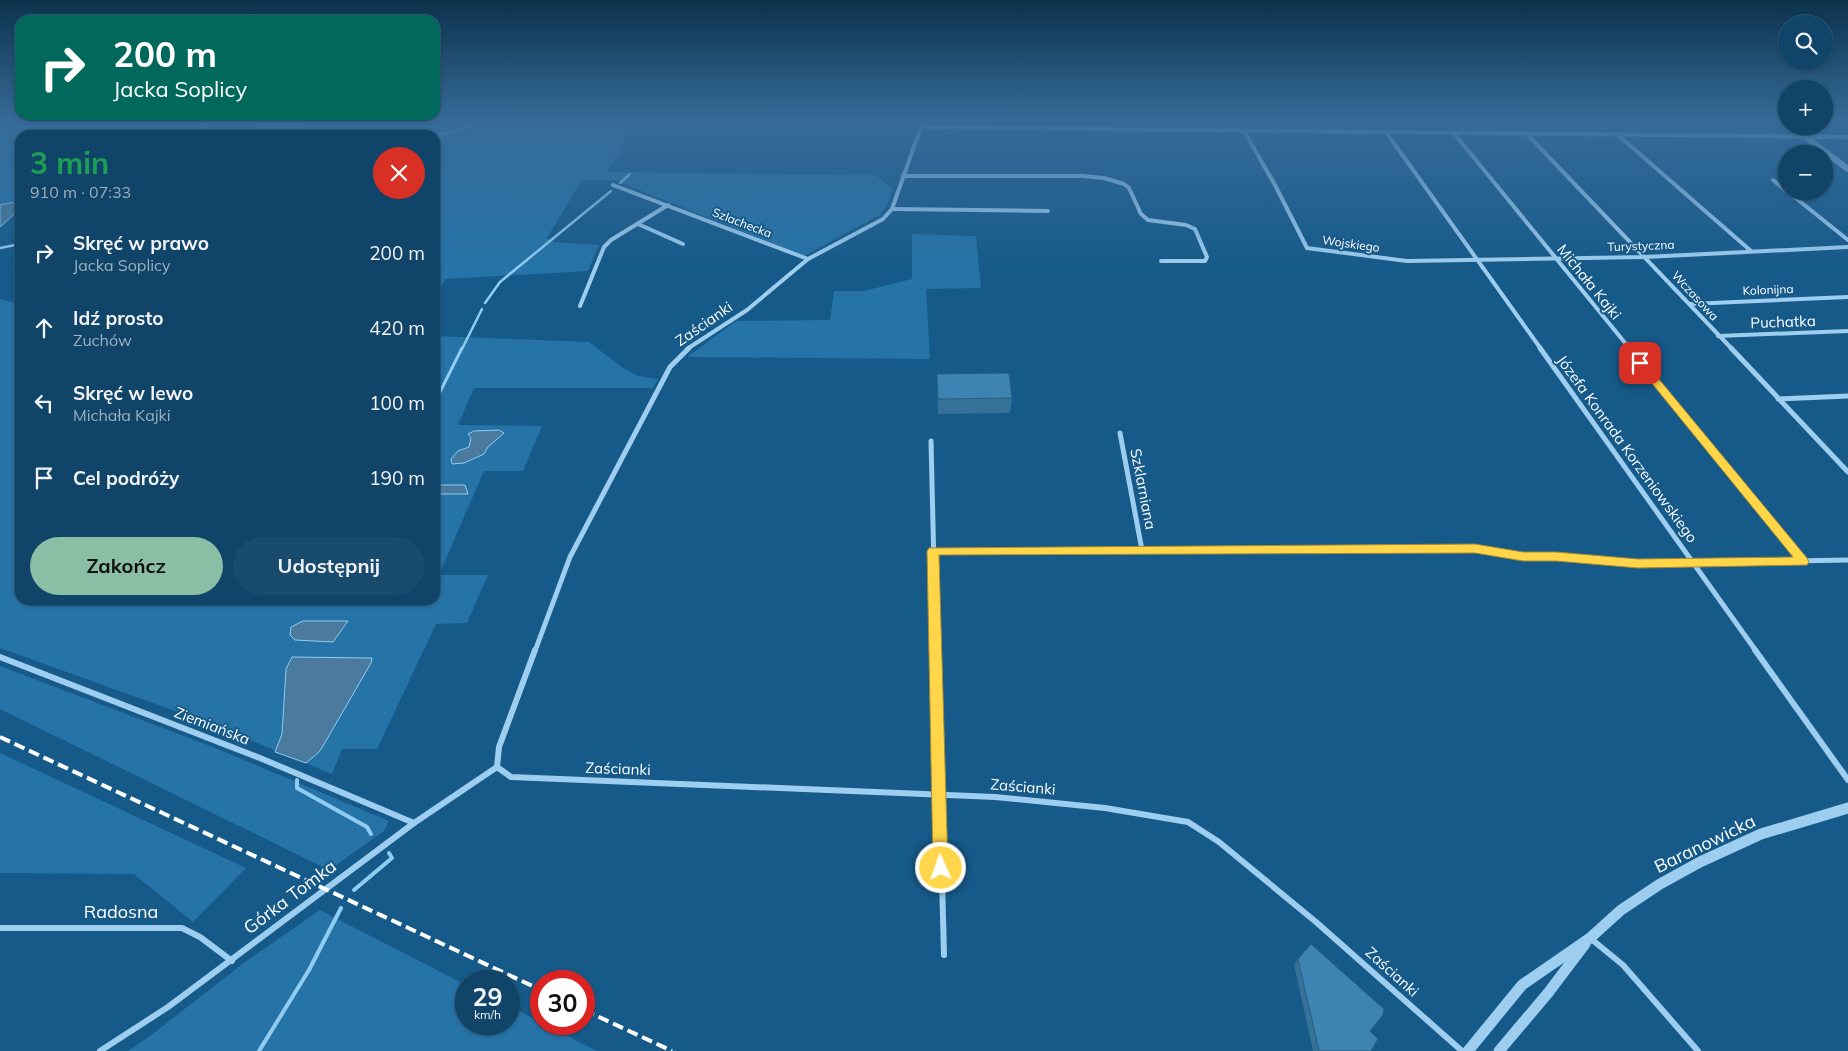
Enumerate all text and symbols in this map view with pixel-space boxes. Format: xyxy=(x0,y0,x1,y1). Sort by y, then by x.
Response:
map controls xyxy=(1778,15,1833,200)
button: search xyxy=(1778,15,1833,70)
text: 200 m xyxy=(113,32,217,76)
icon: right xyxy=(30,35,95,100)
text: Jacka Soplicy xyxy=(113,75,247,103)
button: + xyxy=(1778,80,1833,135)
text: 3 min xyxy=(30,144,109,182)
button: − xyxy=(1778,145,1833,200)
button: close xyxy=(373,147,425,199)
text: 910 m · 07:33 xyxy=(30,182,131,202)
street label: Szlachecka xyxy=(710,204,774,241)
text: Skręć w prawo xyxy=(73,231,209,255)
street label: Wojskiego xyxy=(1321,232,1381,255)
street label: Turystyczna xyxy=(1607,237,1675,254)
icon: right xyxy=(30,239,58,267)
street label: Michała Kajki xyxy=(1553,240,1626,323)
text: 200 m xyxy=(369,241,425,265)
text: Jacka Soplicy xyxy=(73,255,171,275)
street label: Wczasowa xyxy=(1669,268,1722,324)
street label: Kolonijna xyxy=(1742,281,1794,298)
street label: Zaścianki xyxy=(672,297,736,350)
text: Idź prosto xyxy=(73,306,164,330)
street label: Puchatka xyxy=(1750,311,1816,332)
icon: ahead xyxy=(30,314,58,342)
text: 420 m xyxy=(369,316,425,340)
text: Zuchów xyxy=(73,330,132,350)
pin xyxy=(1619,342,1661,384)
icon: arrive xyxy=(1626,349,1654,377)
street label: Józefa Konrada Korzeniowskiego xyxy=(1553,351,1702,546)
text: Skręć w lewo xyxy=(73,381,193,405)
icon: left xyxy=(30,389,58,417)
text: 100 m xyxy=(369,391,425,415)
text: Michała Kajki xyxy=(73,405,171,425)
street label: Szklarniana xyxy=(1126,447,1161,531)
icon: arrive xyxy=(30,464,58,492)
text: Cel podróży xyxy=(73,466,179,490)
text: 190 m xyxy=(369,466,425,490)
button: Zakończ xyxy=(30,537,223,595)
button: Udostępnij xyxy=(233,537,425,595)
street label: Ziemiańska xyxy=(172,702,253,749)
street label: Zaścianki xyxy=(585,758,651,779)
street label: Zaścianki xyxy=(990,774,1056,799)
street label: Baranowicka xyxy=(1650,809,1759,878)
position arrow xyxy=(914,841,966,893)
street label: Górka Tomka xyxy=(239,854,341,939)
street label: Radosna xyxy=(84,900,158,923)
street label: Zaścianki xyxy=(1362,943,1423,1001)
speed limit sign: 30 xyxy=(530,970,595,1035)
text: 29 xyxy=(472,981,503,1012)
text: km/h xyxy=(474,1007,501,1022)

